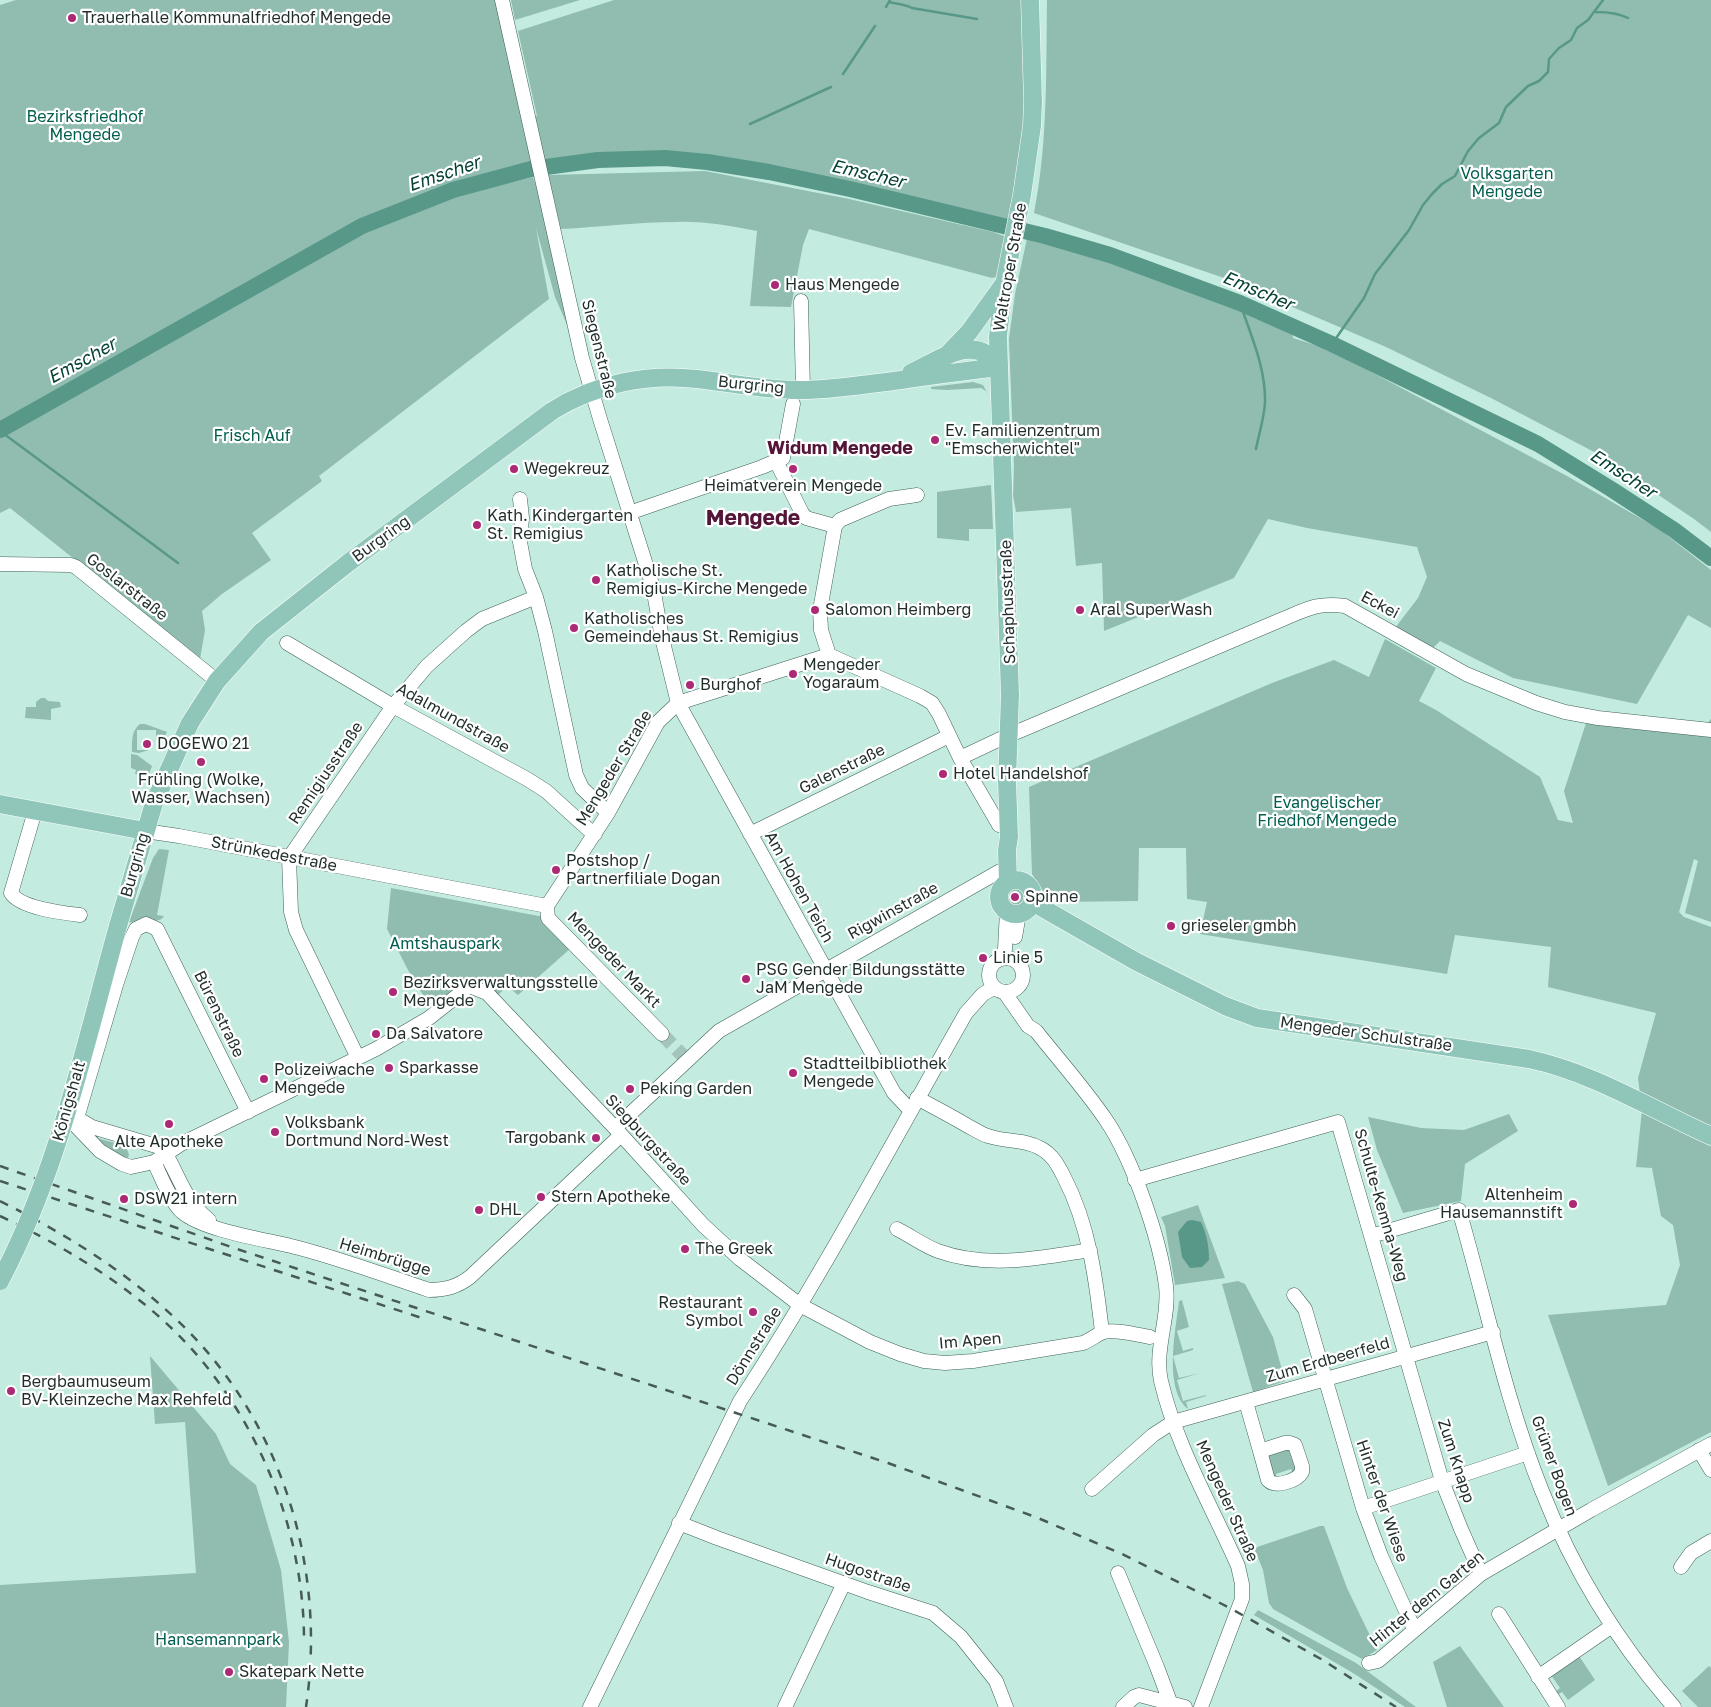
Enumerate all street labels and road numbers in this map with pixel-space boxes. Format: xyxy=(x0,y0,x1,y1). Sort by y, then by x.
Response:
street label: Waltroper Straße xyxy=(989,201,1031,333)
street label: Siegenstraße xyxy=(577,298,621,400)
street label: Burgring xyxy=(717,372,785,398)
street label: Burgring xyxy=(348,512,414,566)
street label: Schaphusstraße xyxy=(996,540,1020,664)
street label: Goslarstraße xyxy=(82,549,172,625)
street label: Eckei xyxy=(1358,587,1402,623)
street label: Adalmundstraße xyxy=(393,679,513,757)
street label: Mengeder Straße xyxy=(572,707,656,829)
street label: Remigiusstraße xyxy=(285,718,367,828)
street label: Galenstraße xyxy=(796,740,888,798)
street label: Am Hohen Teich xyxy=(760,828,838,946)
street label: Burgring xyxy=(117,830,153,900)
street label: Strünkedestraße xyxy=(209,832,339,876)
street label: Rigwinstraße xyxy=(844,878,942,944)
street label: Mengeder Markt xyxy=(563,908,665,1012)
street label: Bürenstraße xyxy=(190,967,248,1061)
street label: Mengeder Schulstraße xyxy=(1279,1012,1453,1056)
street label: Königshalt xyxy=(48,1059,90,1143)
street label: Siegburgstraße xyxy=(601,1090,695,1190)
street label: Schulte-Kemna-Weg xyxy=(1350,1126,1412,1284)
street label: Heimbrügge xyxy=(337,1234,433,1280)
street label: Dönnstraße xyxy=(722,1303,786,1389)
street label: Im Apen xyxy=(938,1329,1002,1353)
street label: Zum Erdbeerfeld xyxy=(1264,1333,1392,1387)
street label: Grüner Bogen xyxy=(1527,1413,1581,1519)
street label: Zum Knapp xyxy=(1433,1417,1479,1505)
street label: Mengeder Straße xyxy=(1192,1437,1262,1565)
street label: Hinter der Wiese xyxy=(1352,1437,1412,1565)
street label: Hinter dem Garten xyxy=(1366,1547,1488,1651)
street label: Hugostraße xyxy=(822,1549,914,1597)

